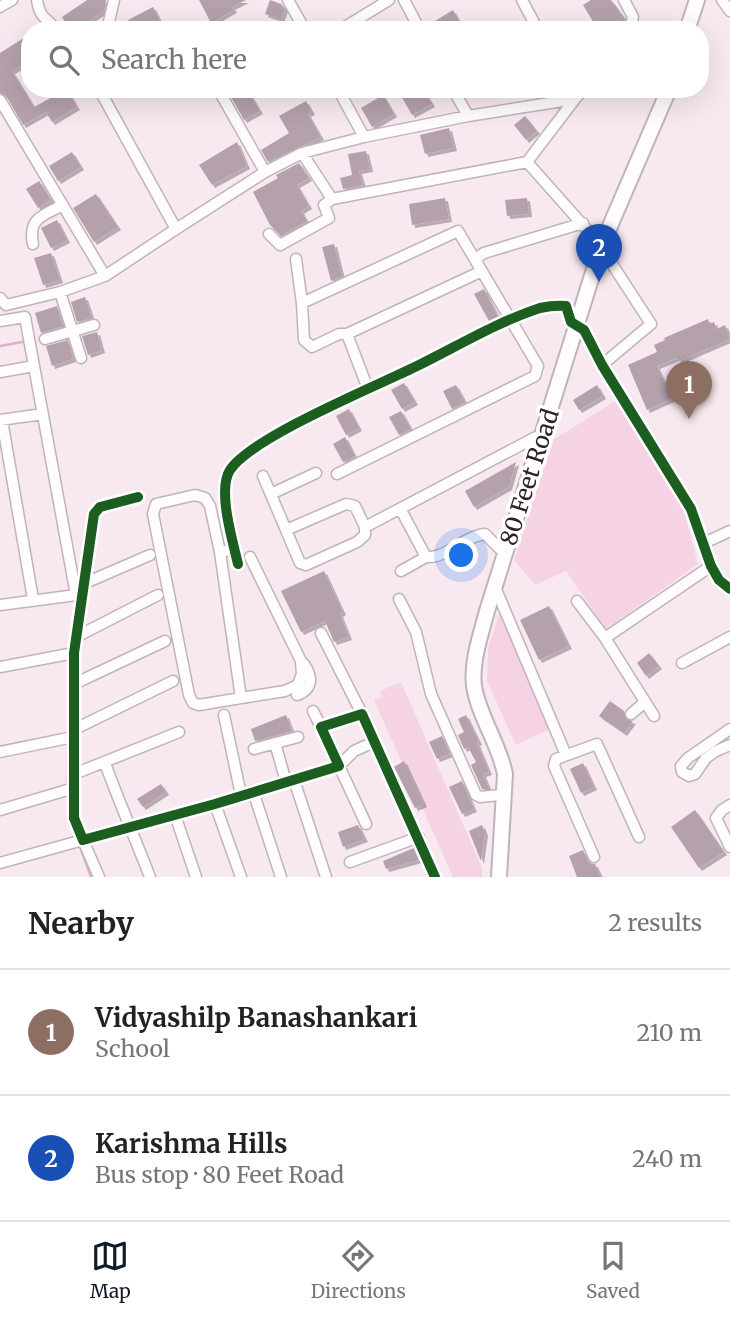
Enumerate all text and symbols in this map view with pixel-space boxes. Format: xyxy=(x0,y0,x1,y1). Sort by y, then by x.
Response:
search box xyxy=(21,21,709,98)
icon: search xyxy=(45,41,83,79)
text: Search here xyxy=(101,43,247,76)
pin: 2 xyxy=(576,224,622,282)
pin: 1 xyxy=(666,361,712,419)
street label: 80 Feet Road xyxy=(493,405,565,549)
your location xyxy=(444,538,478,572)
text: Nearby xyxy=(28,904,134,942)
text: 2 results xyxy=(608,908,702,937)
text: Vidyashilp Banashankari xyxy=(95,1001,417,1034)
text: 1 xyxy=(46,1018,56,1047)
text: 210 m xyxy=(637,1018,702,1047)
text: School xyxy=(95,1034,170,1063)
text: Karishma Hills xyxy=(95,1127,287,1160)
text: 2 xyxy=(44,1144,58,1173)
text: 240 m xyxy=(632,1144,702,1173)
text: Bus stop · 80 Feet Road xyxy=(95,1160,344,1189)
tab: Map xyxy=(90,1237,131,1303)
tab: Directions xyxy=(311,1237,406,1303)
tab: Saved xyxy=(586,1237,640,1303)

